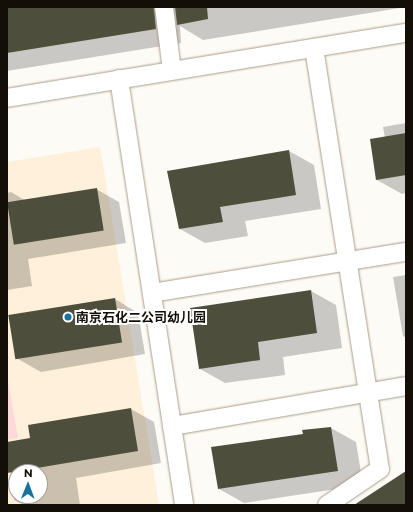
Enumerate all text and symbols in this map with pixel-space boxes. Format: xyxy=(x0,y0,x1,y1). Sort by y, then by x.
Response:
place label: 南京石化二公司幼儿园 xyxy=(76,309,206,325)
marker: 南京石化二公司幼儿园 xyxy=(63,312,73,322)
north arrow xyxy=(8,464,48,504)
text: N xyxy=(24,466,33,480)

